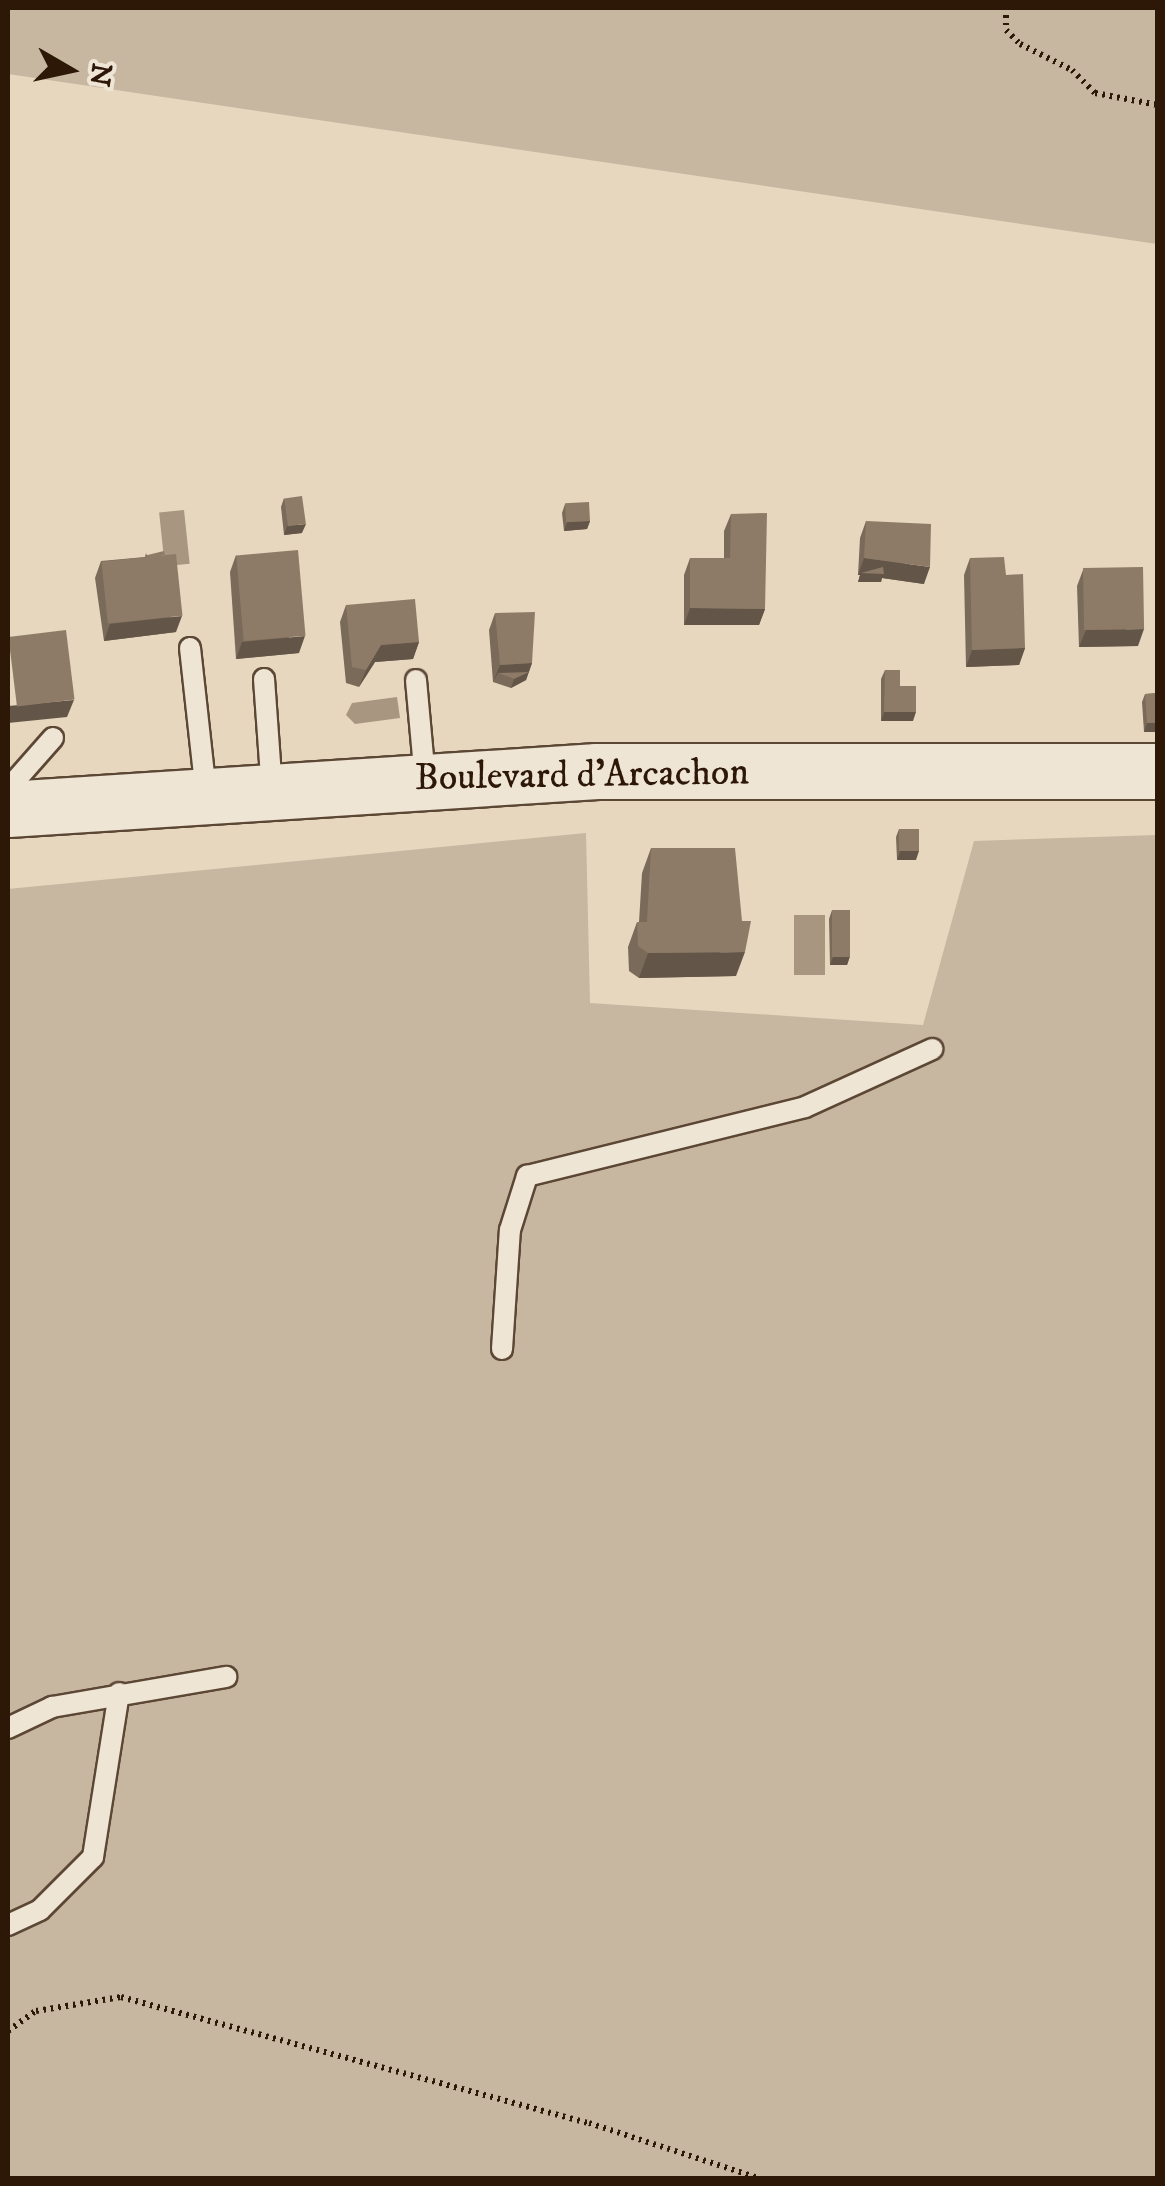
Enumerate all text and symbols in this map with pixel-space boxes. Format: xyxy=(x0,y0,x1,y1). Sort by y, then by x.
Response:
north arrow xyxy=(20,20,120,120)
text: N xyxy=(81,61,119,89)
street label: Boulevard d'Arcachon xyxy=(414,750,750,802)

